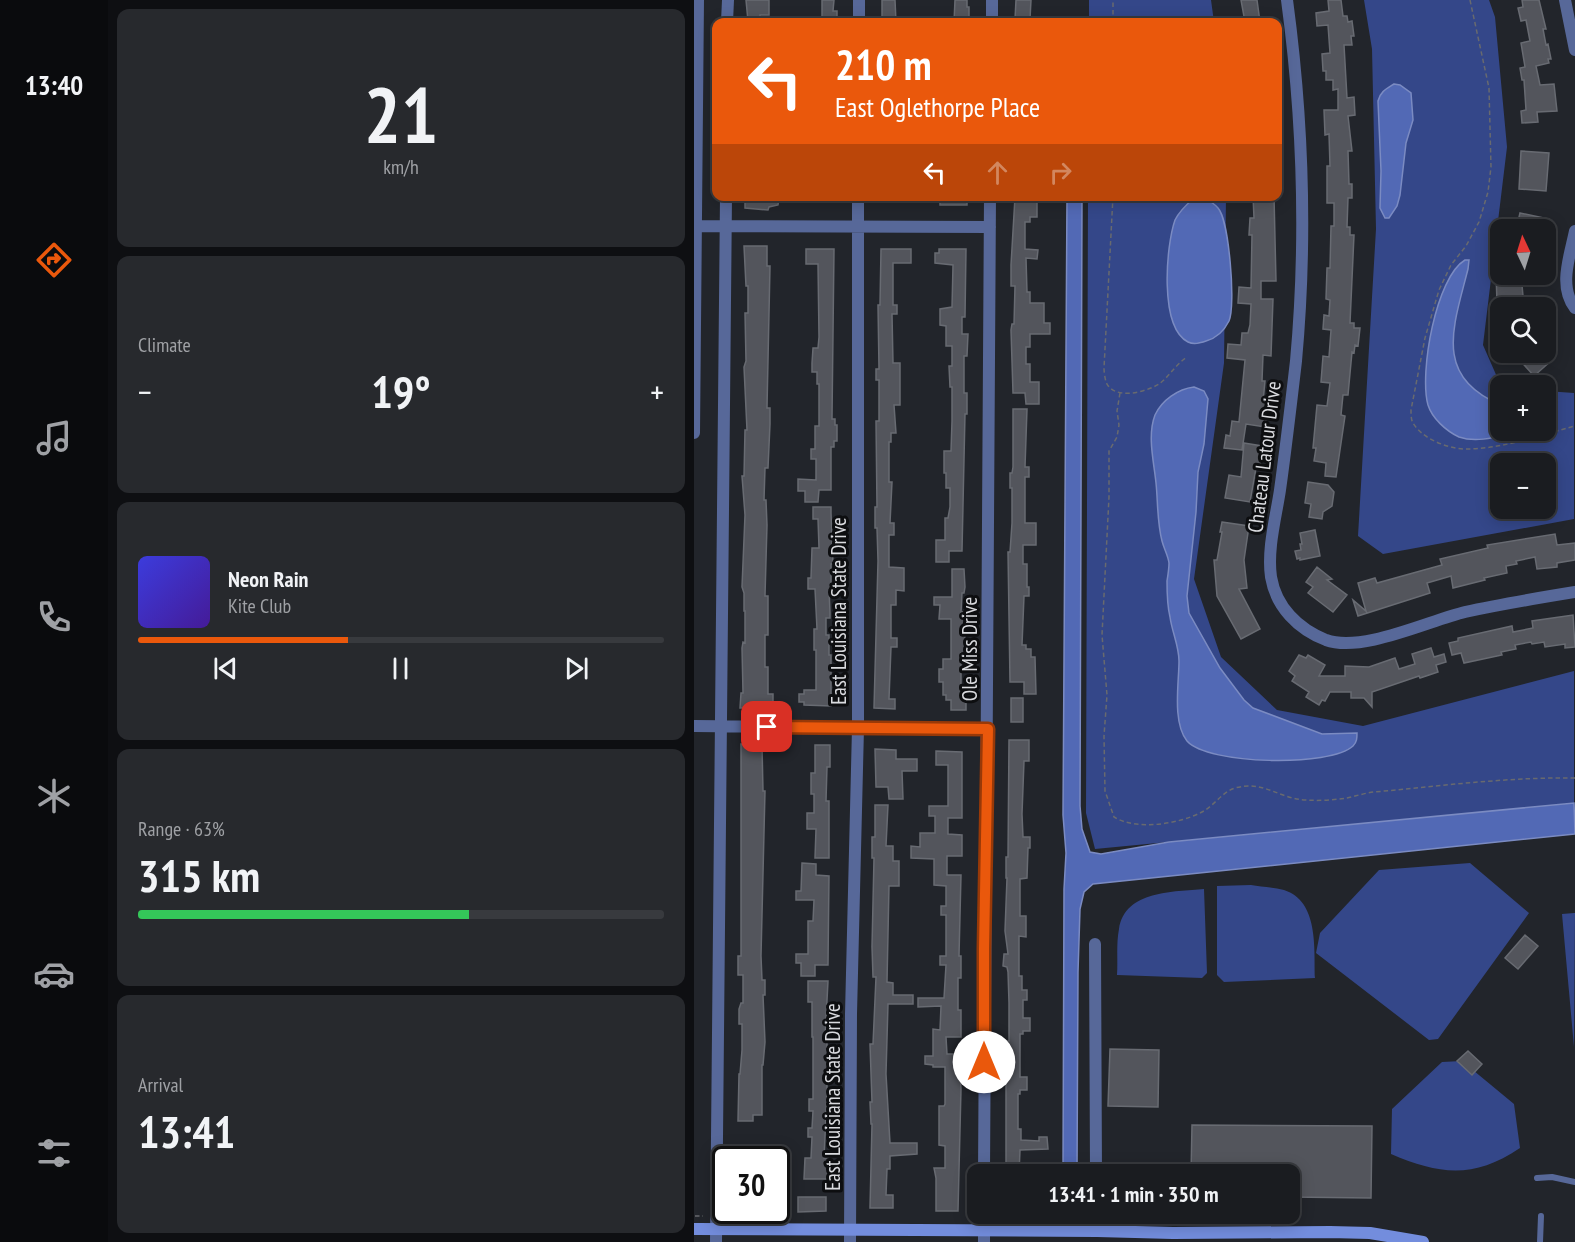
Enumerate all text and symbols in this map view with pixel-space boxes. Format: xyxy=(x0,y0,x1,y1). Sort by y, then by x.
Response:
text: 210 m xyxy=(835,37,932,92)
icon: left xyxy=(736,42,814,120)
text: 21 xyxy=(364,64,438,165)
text: 13:40 xyxy=(25,68,83,102)
text: East Oglethorpe Place xyxy=(835,90,1040,124)
text: km/h xyxy=(383,154,419,180)
icon: left xyxy=(918,156,951,189)
icon: ahead xyxy=(981,156,1014,189)
icon: right xyxy=(1044,156,1077,189)
north arrow xyxy=(1490,219,1556,285)
map controls xyxy=(1490,219,1556,519)
icon: directions xyxy=(33,239,75,281)
button: search xyxy=(1490,297,1556,363)
text: Climate xyxy=(138,332,191,358)
text: 19° xyxy=(371,362,431,420)
text: − xyxy=(138,370,152,413)
text: + xyxy=(650,370,664,413)
button: + xyxy=(1490,375,1556,441)
street label: Chateau Latour Drive xyxy=(1241,380,1287,534)
icon: music xyxy=(33,417,75,459)
button: − xyxy=(1490,453,1556,519)
street label: East Louisiana State Drive xyxy=(825,517,852,705)
text: Neon Rain xyxy=(228,565,308,593)
text: Kite Club xyxy=(228,593,291,619)
icon: phone xyxy=(33,596,75,638)
street label: Ole Miss Drive xyxy=(956,597,983,701)
icon: previous xyxy=(209,652,242,685)
icon: pause xyxy=(384,652,417,685)
icon: next xyxy=(560,652,593,685)
pin xyxy=(741,701,792,752)
icon: arrive xyxy=(750,710,783,743)
icon: climate xyxy=(33,775,75,817)
text: Range · 63% xyxy=(138,816,225,842)
text: 315 km xyxy=(138,846,260,904)
icon: car xyxy=(33,953,75,995)
street label: East Louisiana State Drive xyxy=(819,1003,846,1191)
position arrow xyxy=(952,1030,1016,1094)
text: Arrival xyxy=(138,1072,183,1098)
text: 13:41 xyxy=(138,1102,235,1160)
icon: filters xyxy=(33,1132,75,1174)
speed limit sign: 30 xyxy=(712,1146,790,1224)
text: 13:41 · 1 min · 350 m xyxy=(1048,1180,1219,1208)

